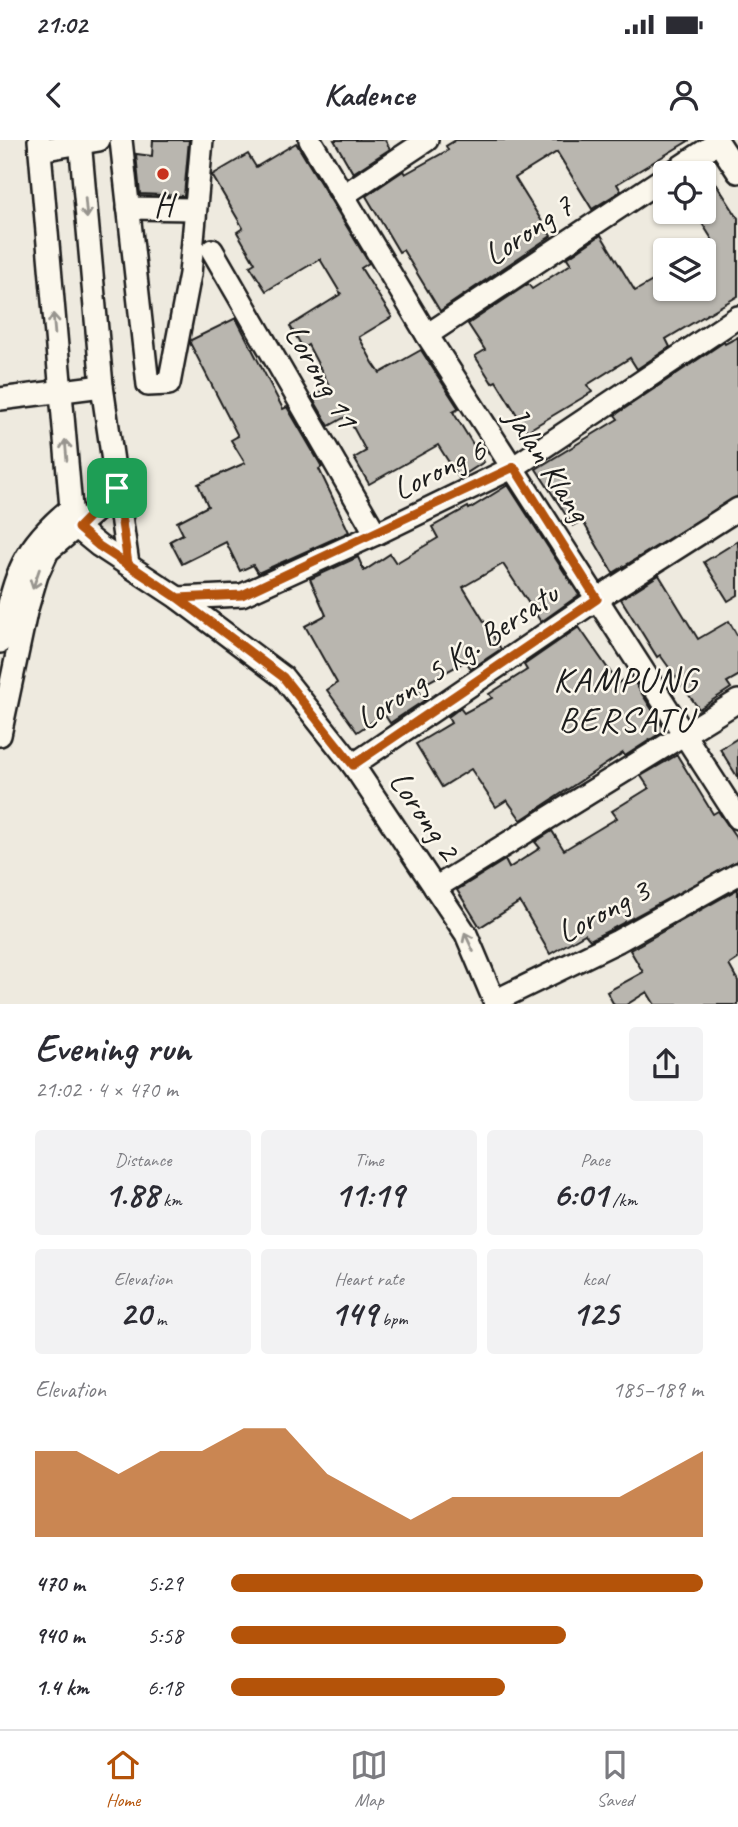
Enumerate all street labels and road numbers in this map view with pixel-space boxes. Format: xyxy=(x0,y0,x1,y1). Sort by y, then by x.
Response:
street label: Lorong 7 xyxy=(475,184,582,275)
street label: Lorong 11 xyxy=(275,316,370,437)
street label: Jalan Klang xyxy=(494,397,602,531)
street label: Lorong 6 xyxy=(385,428,494,509)
street label: Lorong 5 Kg. Bersatu xyxy=(348,572,568,739)
street label: Lorong 2 xyxy=(380,762,472,870)
street label: Lorong 3 xyxy=(550,868,658,953)

